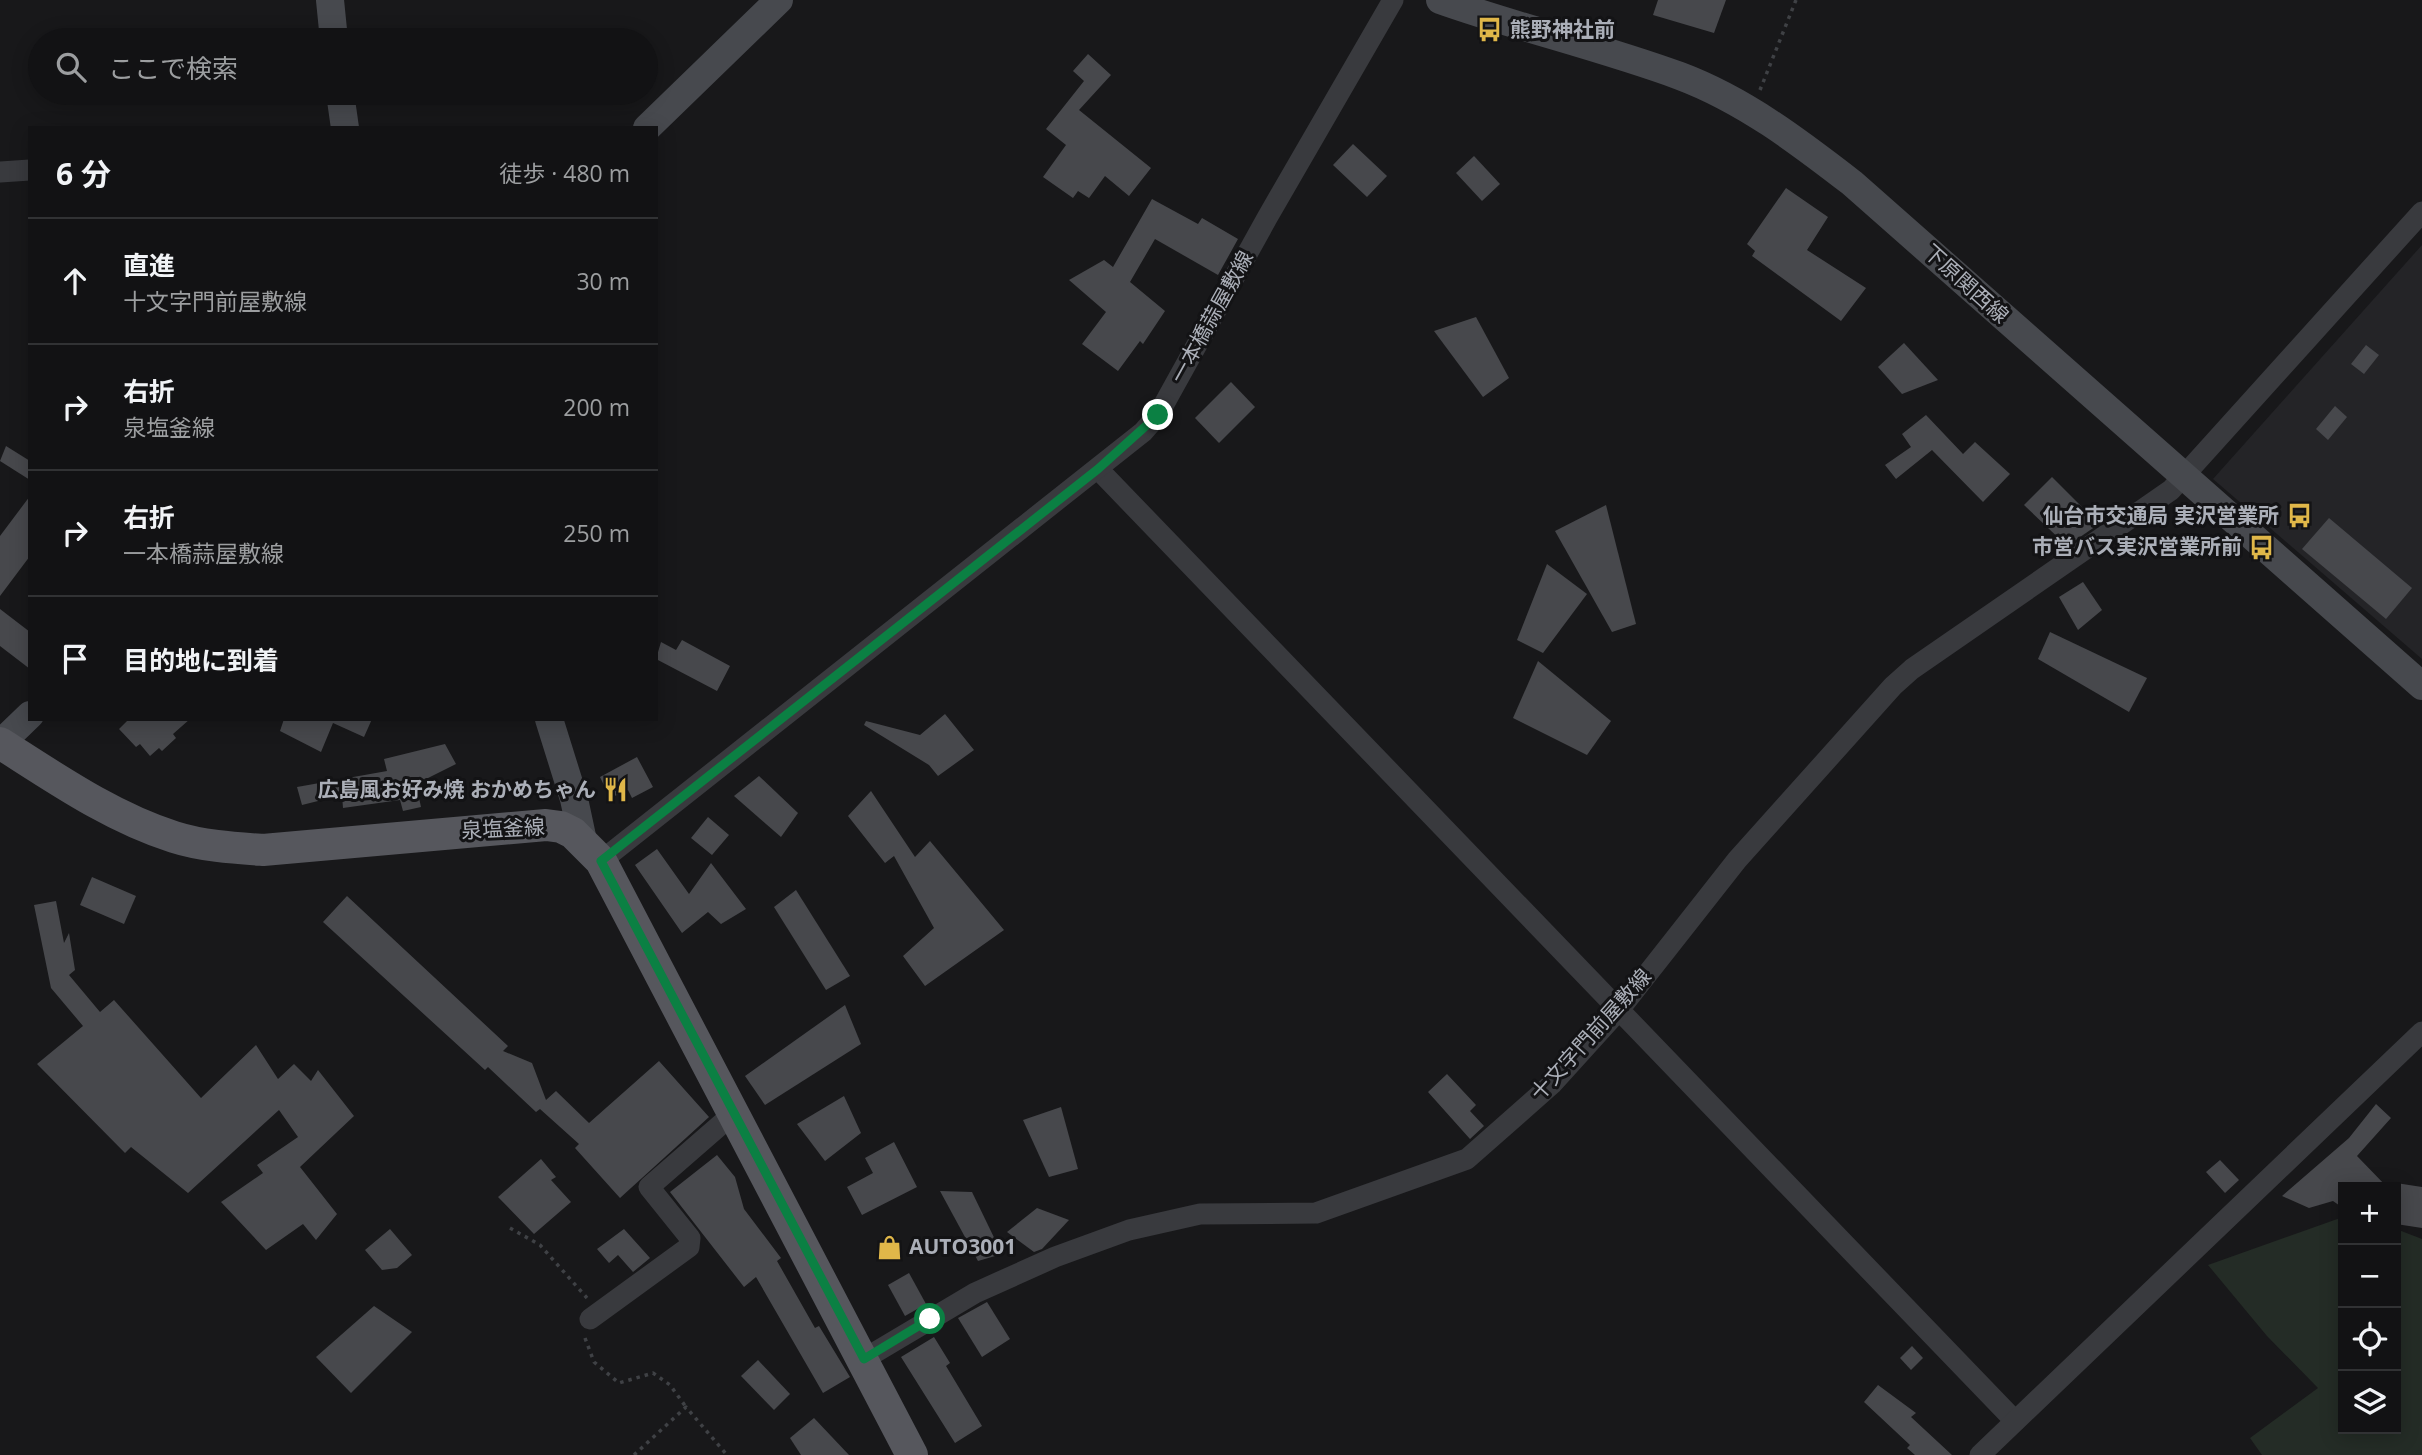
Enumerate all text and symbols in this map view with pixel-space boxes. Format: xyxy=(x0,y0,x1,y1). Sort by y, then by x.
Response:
place label: 熊野神社前 xyxy=(1510,15,1615,43)
bus stop icon: 熊野神社前 xyxy=(1476,16,1504,44)
search box xyxy=(28,28,658,105)
icon: search xyxy=(52,48,90,86)
text: ここで検索 xyxy=(108,50,238,86)
text: 6 分 xyxy=(56,153,111,194)
text: 徒歩 · 480 m xyxy=(499,157,630,189)
street label: 下原関西線 xyxy=(1918,238,2015,329)
street label: 一本橋蒜屋敷線 xyxy=(1163,245,1259,388)
text: 直進 xyxy=(123,247,175,283)
icon: ahead xyxy=(56,262,94,300)
text: 30 m xyxy=(576,265,630,297)
text: 十文字門前屋敷線 xyxy=(123,285,307,317)
text: 右折 xyxy=(123,373,175,409)
icon: right xyxy=(56,388,94,426)
text: 200 m xyxy=(563,391,630,423)
route end xyxy=(1142,399,1173,430)
text: 泉塩釜線 xyxy=(123,411,215,443)
text: 右折 xyxy=(123,499,175,535)
place label: 仙台市交通局 実沢営業所 xyxy=(2043,501,2279,529)
bus stop icon: 仙台市交通局 実沢営業所 xyxy=(2285,502,2313,530)
icon: right xyxy=(56,514,94,552)
text: 250 m xyxy=(563,517,630,549)
place label: 市営バス実沢営業所前 xyxy=(2032,532,2242,560)
bus stop icon: 市営バス実沢営業所前 xyxy=(2248,533,2276,561)
text: 一本橋蒜屋敷線 xyxy=(123,537,284,569)
icon: arrive xyxy=(56,640,94,678)
text: 目的地に到着 xyxy=(123,642,279,678)
place label: 広島風お好み焼 おかめちゃん xyxy=(318,775,596,803)
restaurant icon: 広島風お好み焼 おかめちゃん xyxy=(602,776,630,804)
street label: 泉塩釜線 xyxy=(460,812,546,844)
street label: 十文字門前屋敷線 xyxy=(1524,963,1657,1106)
map controls xyxy=(2338,1182,2401,1434)
button: + xyxy=(2338,1182,2401,1245)
place label: AUTO3001 xyxy=(909,1232,1016,1260)
shop icon: AUTO3001 xyxy=(875,1233,903,1261)
button: − xyxy=(2338,1245,2401,1308)
route start xyxy=(914,1303,945,1334)
button: locate xyxy=(2338,1308,2401,1371)
button: layers xyxy=(2338,1371,2401,1434)

